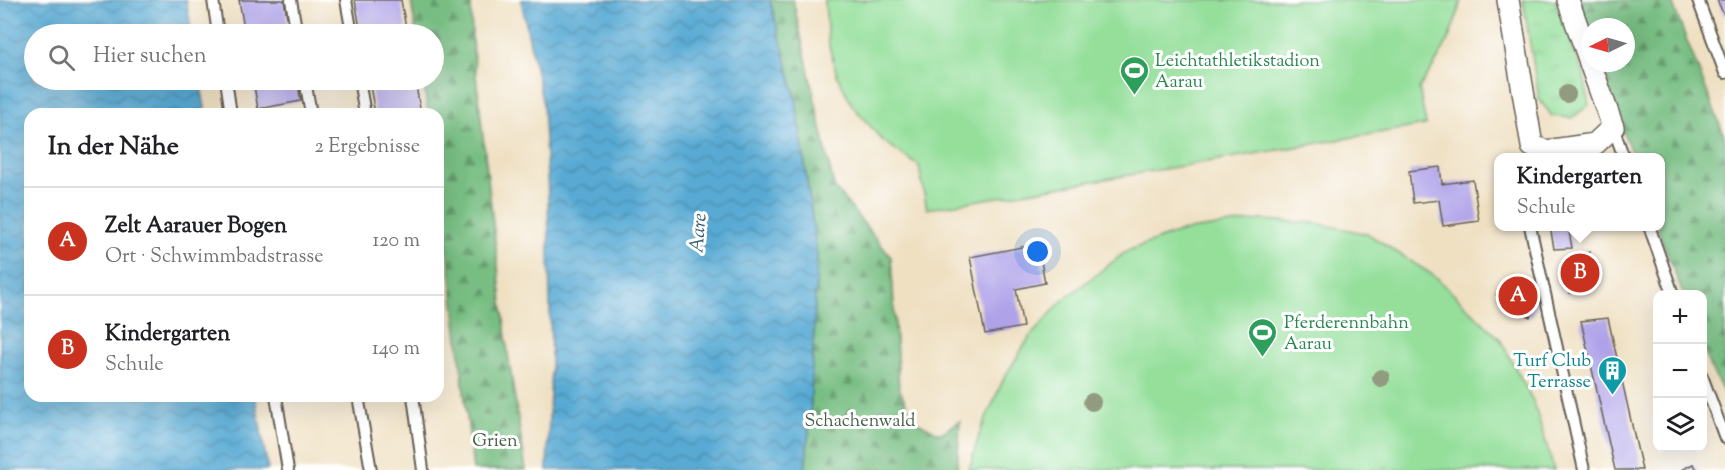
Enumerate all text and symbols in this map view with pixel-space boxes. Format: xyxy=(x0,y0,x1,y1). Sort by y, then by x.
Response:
north arrow xyxy=(1581,18,1635,72)
search box xyxy=(24,24,444,90)
icon: search xyxy=(45,41,78,74)
text: Hier suchen xyxy=(93,41,207,73)
place label: Leichtathletikstadion Aarau xyxy=(1155,49,1320,96)
sports icon: Leichtathletikstadion Aarau xyxy=(1118,54,1150,96)
text: In der Nähe xyxy=(48,129,179,166)
text: 2 Ergebnisse xyxy=(315,133,420,162)
popup xyxy=(1494,153,1665,231)
text: Kindergarten xyxy=(1517,162,1642,194)
text: Schule xyxy=(1517,194,1575,223)
text: Zelt Aarauer Bogen xyxy=(105,211,287,243)
water label: Aare xyxy=(683,212,716,254)
text: A xyxy=(59,227,76,256)
text: 120 m xyxy=(372,227,420,256)
your location xyxy=(1023,237,1052,266)
text: Ort · Schwimmbadstrasse xyxy=(105,243,324,272)
pin: B xyxy=(1560,250,1600,296)
pin: A xyxy=(1498,274,1538,318)
map controls xyxy=(1653,290,1707,452)
button: + xyxy=(1653,290,1707,344)
place label: Pferderennbahn Aarau xyxy=(1284,311,1409,358)
sports icon: Pferderennbahn Aarau xyxy=(1247,316,1279,358)
text: Kindergarten xyxy=(105,319,230,351)
text: B xyxy=(61,335,74,364)
text: 140 m xyxy=(372,335,420,364)
button: − xyxy=(1653,344,1707,398)
place label: Turf Club Terrasse xyxy=(1513,349,1591,396)
text: Schule xyxy=(105,351,164,380)
building icon: Turf Club Terrasse xyxy=(1596,354,1628,396)
button: layers xyxy=(1653,398,1707,452)
park label: Schachenwald xyxy=(804,409,916,435)
park label: Grien xyxy=(472,429,518,455)

